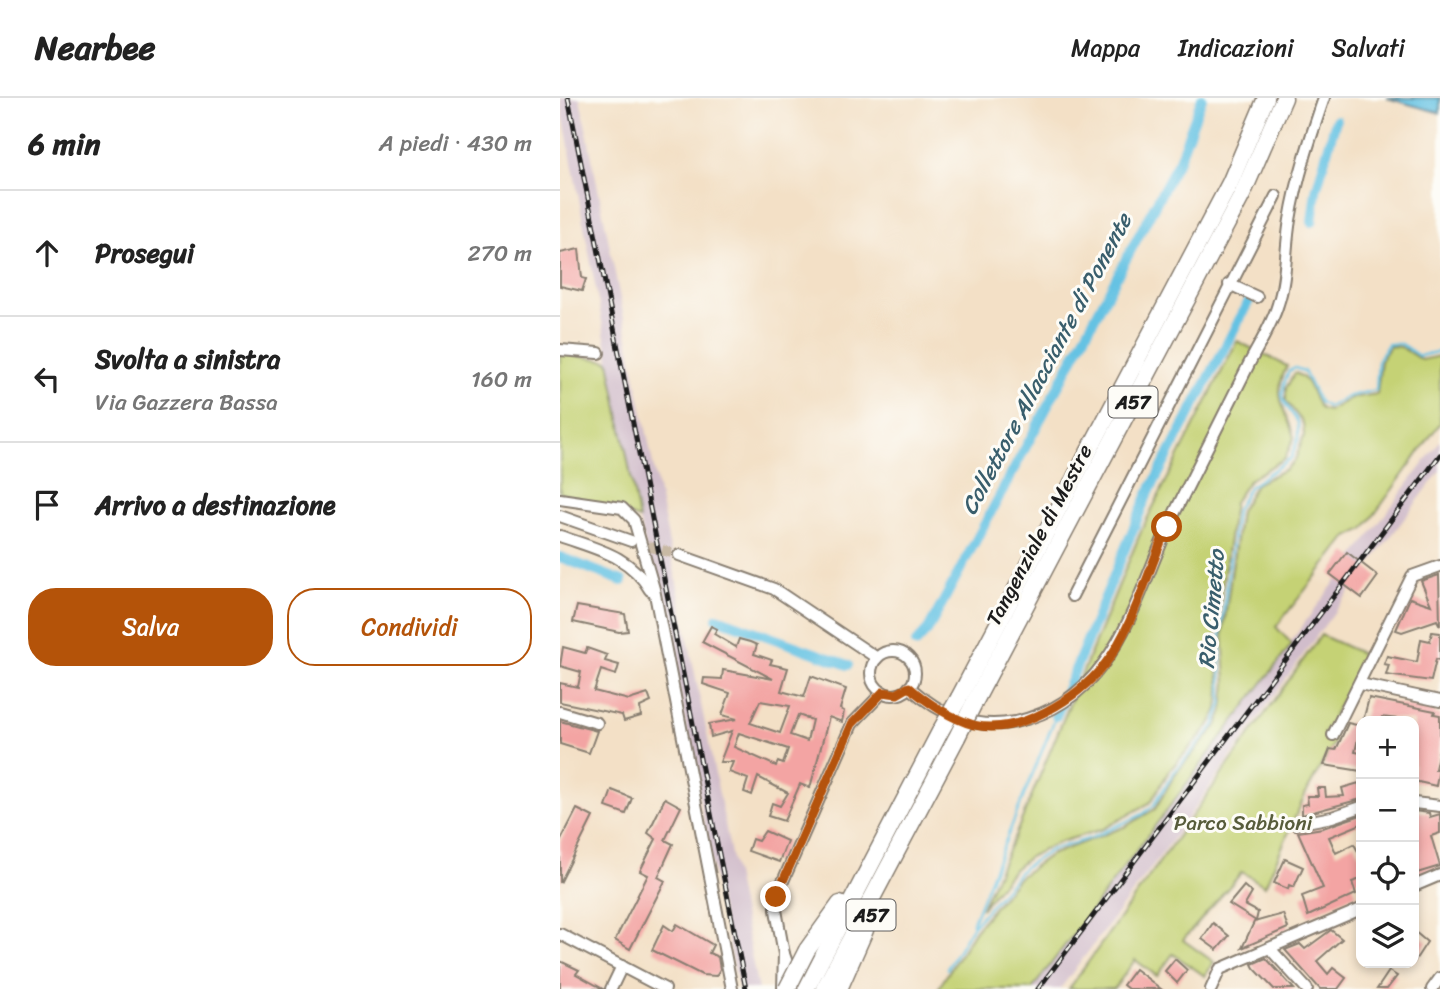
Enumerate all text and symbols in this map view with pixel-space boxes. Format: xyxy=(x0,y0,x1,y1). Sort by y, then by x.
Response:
text: Nearbee xyxy=(35,19,155,77)
text: Mappa xyxy=(1071,27,1140,69)
text: Indicazioni xyxy=(1178,27,1294,69)
text: Salvati xyxy=(1332,27,1405,69)
text: 6 min xyxy=(28,117,100,171)
text: A piedi · 430 m xyxy=(379,123,532,164)
water label: Collettore Allacciante di Ponente xyxy=(949,204,1144,522)
text: Prosegui xyxy=(95,230,194,276)
text: 270 m xyxy=(467,233,532,274)
icon: ahead xyxy=(28,234,66,272)
text: Svolta a sinistra xyxy=(95,336,280,382)
text: 160 m xyxy=(471,359,532,400)
icon: left xyxy=(28,360,66,398)
text: Via Gazzera Bassa xyxy=(95,382,278,423)
road number: A57 xyxy=(1108,386,1158,418)
street label: Tangenziale di Mestre xyxy=(975,437,1103,633)
text: Arrivo a destinazione xyxy=(95,482,336,528)
icon: arrive xyxy=(28,486,66,524)
route start xyxy=(1151,511,1182,542)
water label: Rio Cimetto xyxy=(1186,547,1237,670)
button: Salva xyxy=(28,588,273,666)
button: Condividi xyxy=(287,588,532,666)
map controls xyxy=(1356,716,1419,968)
button: + xyxy=(1356,716,1419,779)
button: − xyxy=(1356,779,1419,842)
park label: Parco Sabbioni xyxy=(1174,804,1313,842)
button: locate xyxy=(1356,842,1419,905)
route end xyxy=(760,881,791,912)
road number: A57 xyxy=(846,900,896,930)
button: layers xyxy=(1356,905,1419,968)

